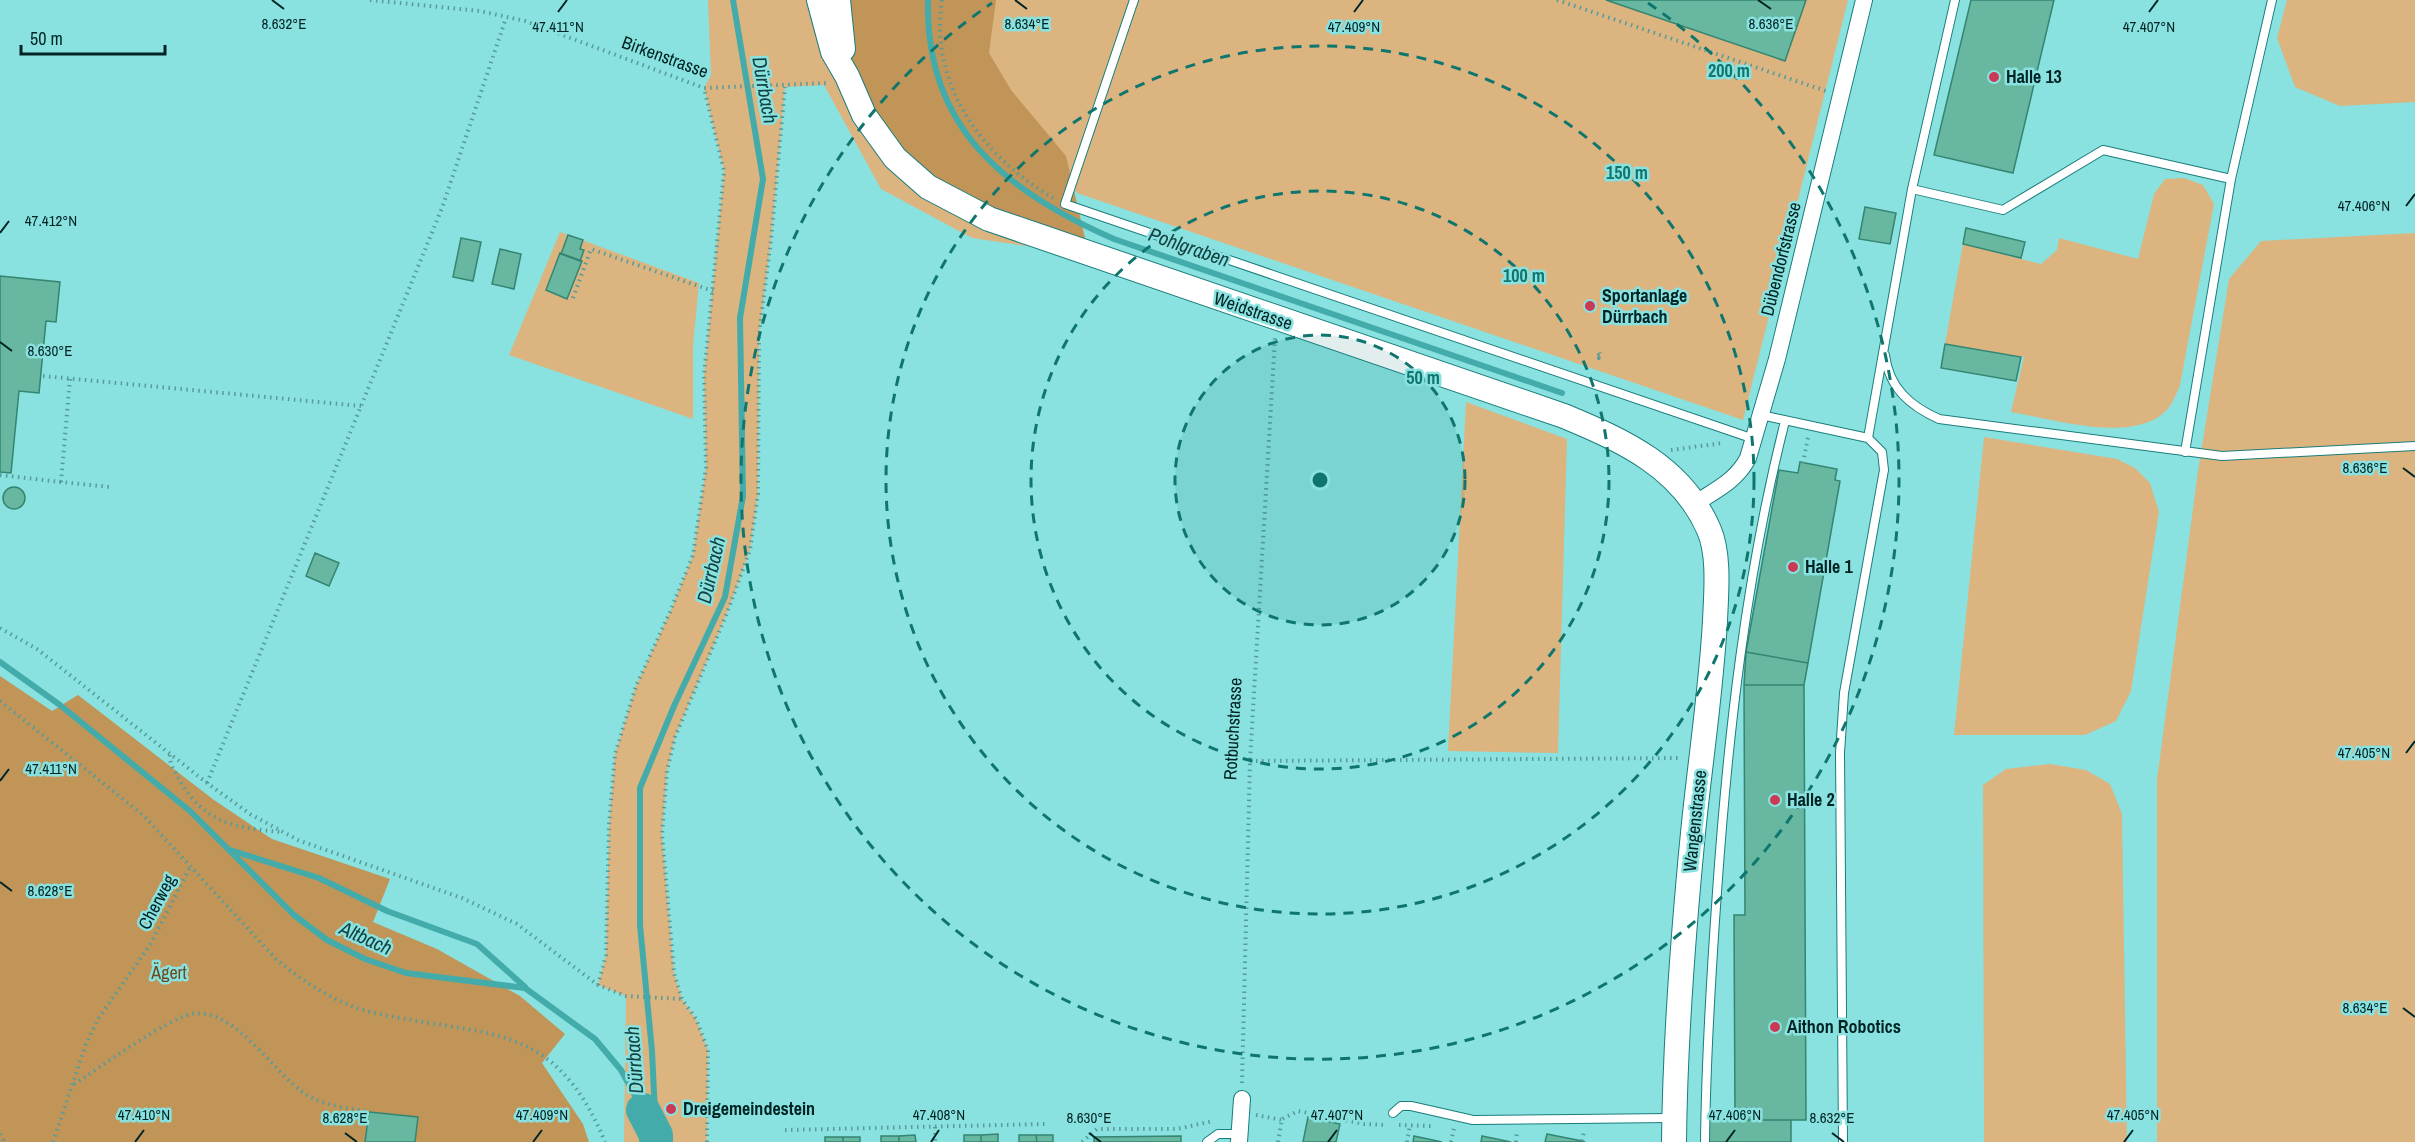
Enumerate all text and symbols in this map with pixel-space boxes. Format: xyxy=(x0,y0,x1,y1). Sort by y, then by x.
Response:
text: 8.632°E xyxy=(262,13,307,34)
text: 8.634°E xyxy=(1005,13,1050,34)
text: 8.636°E xyxy=(1749,13,1794,34)
text: 47.411°N xyxy=(532,16,584,37)
text: 47.409°N xyxy=(1328,16,1380,37)
text: 47.407°N xyxy=(2123,16,2175,37)
scale bar xyxy=(21,18,165,56)
text: 50 m xyxy=(30,26,63,51)
street label: Birkenstrasse xyxy=(618,29,712,84)
water label: Dürrbach xyxy=(746,54,785,125)
text: 200 m xyxy=(1708,58,1750,83)
place label: Halle 13 xyxy=(2006,64,2062,89)
marker: Halle 13 xyxy=(1987,70,2001,84)
text: 150 m xyxy=(1606,160,1648,185)
text: 47.406°N xyxy=(2338,195,2390,216)
street label: Dübendorfstrasse xyxy=(1754,199,1807,318)
text: 47.412°N xyxy=(25,210,77,231)
water label: Pohlgraben xyxy=(1145,220,1233,273)
text: 100 m xyxy=(1503,263,1545,288)
place label: Sportanlage Dürrbach xyxy=(1602,283,1687,329)
street label: Weidstrasse xyxy=(1210,285,1296,336)
marker: Sportanlage Dürrbach xyxy=(1583,299,1597,313)
text: 8.630°E xyxy=(28,340,73,361)
text: 50 m xyxy=(1406,365,1440,390)
text: 8.636°E xyxy=(2343,457,2388,478)
centre of rings xyxy=(1310,470,1330,490)
water label: Dürrbach xyxy=(690,534,731,606)
place label: Halle 1 xyxy=(1805,554,1853,579)
marker: Halle 1 xyxy=(1786,560,1800,574)
street label: Rotbuchstrasse xyxy=(1217,677,1248,781)
text: 47.405°N xyxy=(2338,742,2390,763)
text: 47.411°N xyxy=(25,758,77,779)
street label: Wangenstrasse xyxy=(1677,769,1712,873)
place label: Halle 2 xyxy=(1787,787,1835,812)
marker: Halle 2 xyxy=(1768,793,1782,807)
street label: Cherweg xyxy=(132,869,182,934)
text: 8.628°E xyxy=(28,880,73,901)
water label: Altbach xyxy=(335,914,397,961)
park label: Ägert xyxy=(150,960,187,985)
text: 8.634°E xyxy=(2343,997,2388,1018)
place label: Aithon Robotics xyxy=(1787,1014,1901,1039)
marker: Aithon Robotics xyxy=(1768,1020,1782,1034)
water label: Dürrbach xyxy=(618,1025,649,1095)
place label: Dreigemeindestein xyxy=(683,1096,815,1121)
marker: Dreigemeindestein xyxy=(664,1102,678,1116)
text: 47.410°N xyxy=(118,1104,170,1125)
text: 47.409°N xyxy=(516,1104,568,1125)
text: 47.408°N xyxy=(913,1104,965,1125)
text: 47.407°N xyxy=(1311,1104,1363,1125)
text: 47.406°N xyxy=(1709,1104,1761,1125)
text: 47.405°N xyxy=(2107,1104,2159,1125)
text: 8.628°E xyxy=(323,1107,368,1128)
text: 8.630°E xyxy=(1067,1107,1112,1128)
text: 8.632°E xyxy=(1810,1107,1855,1128)

